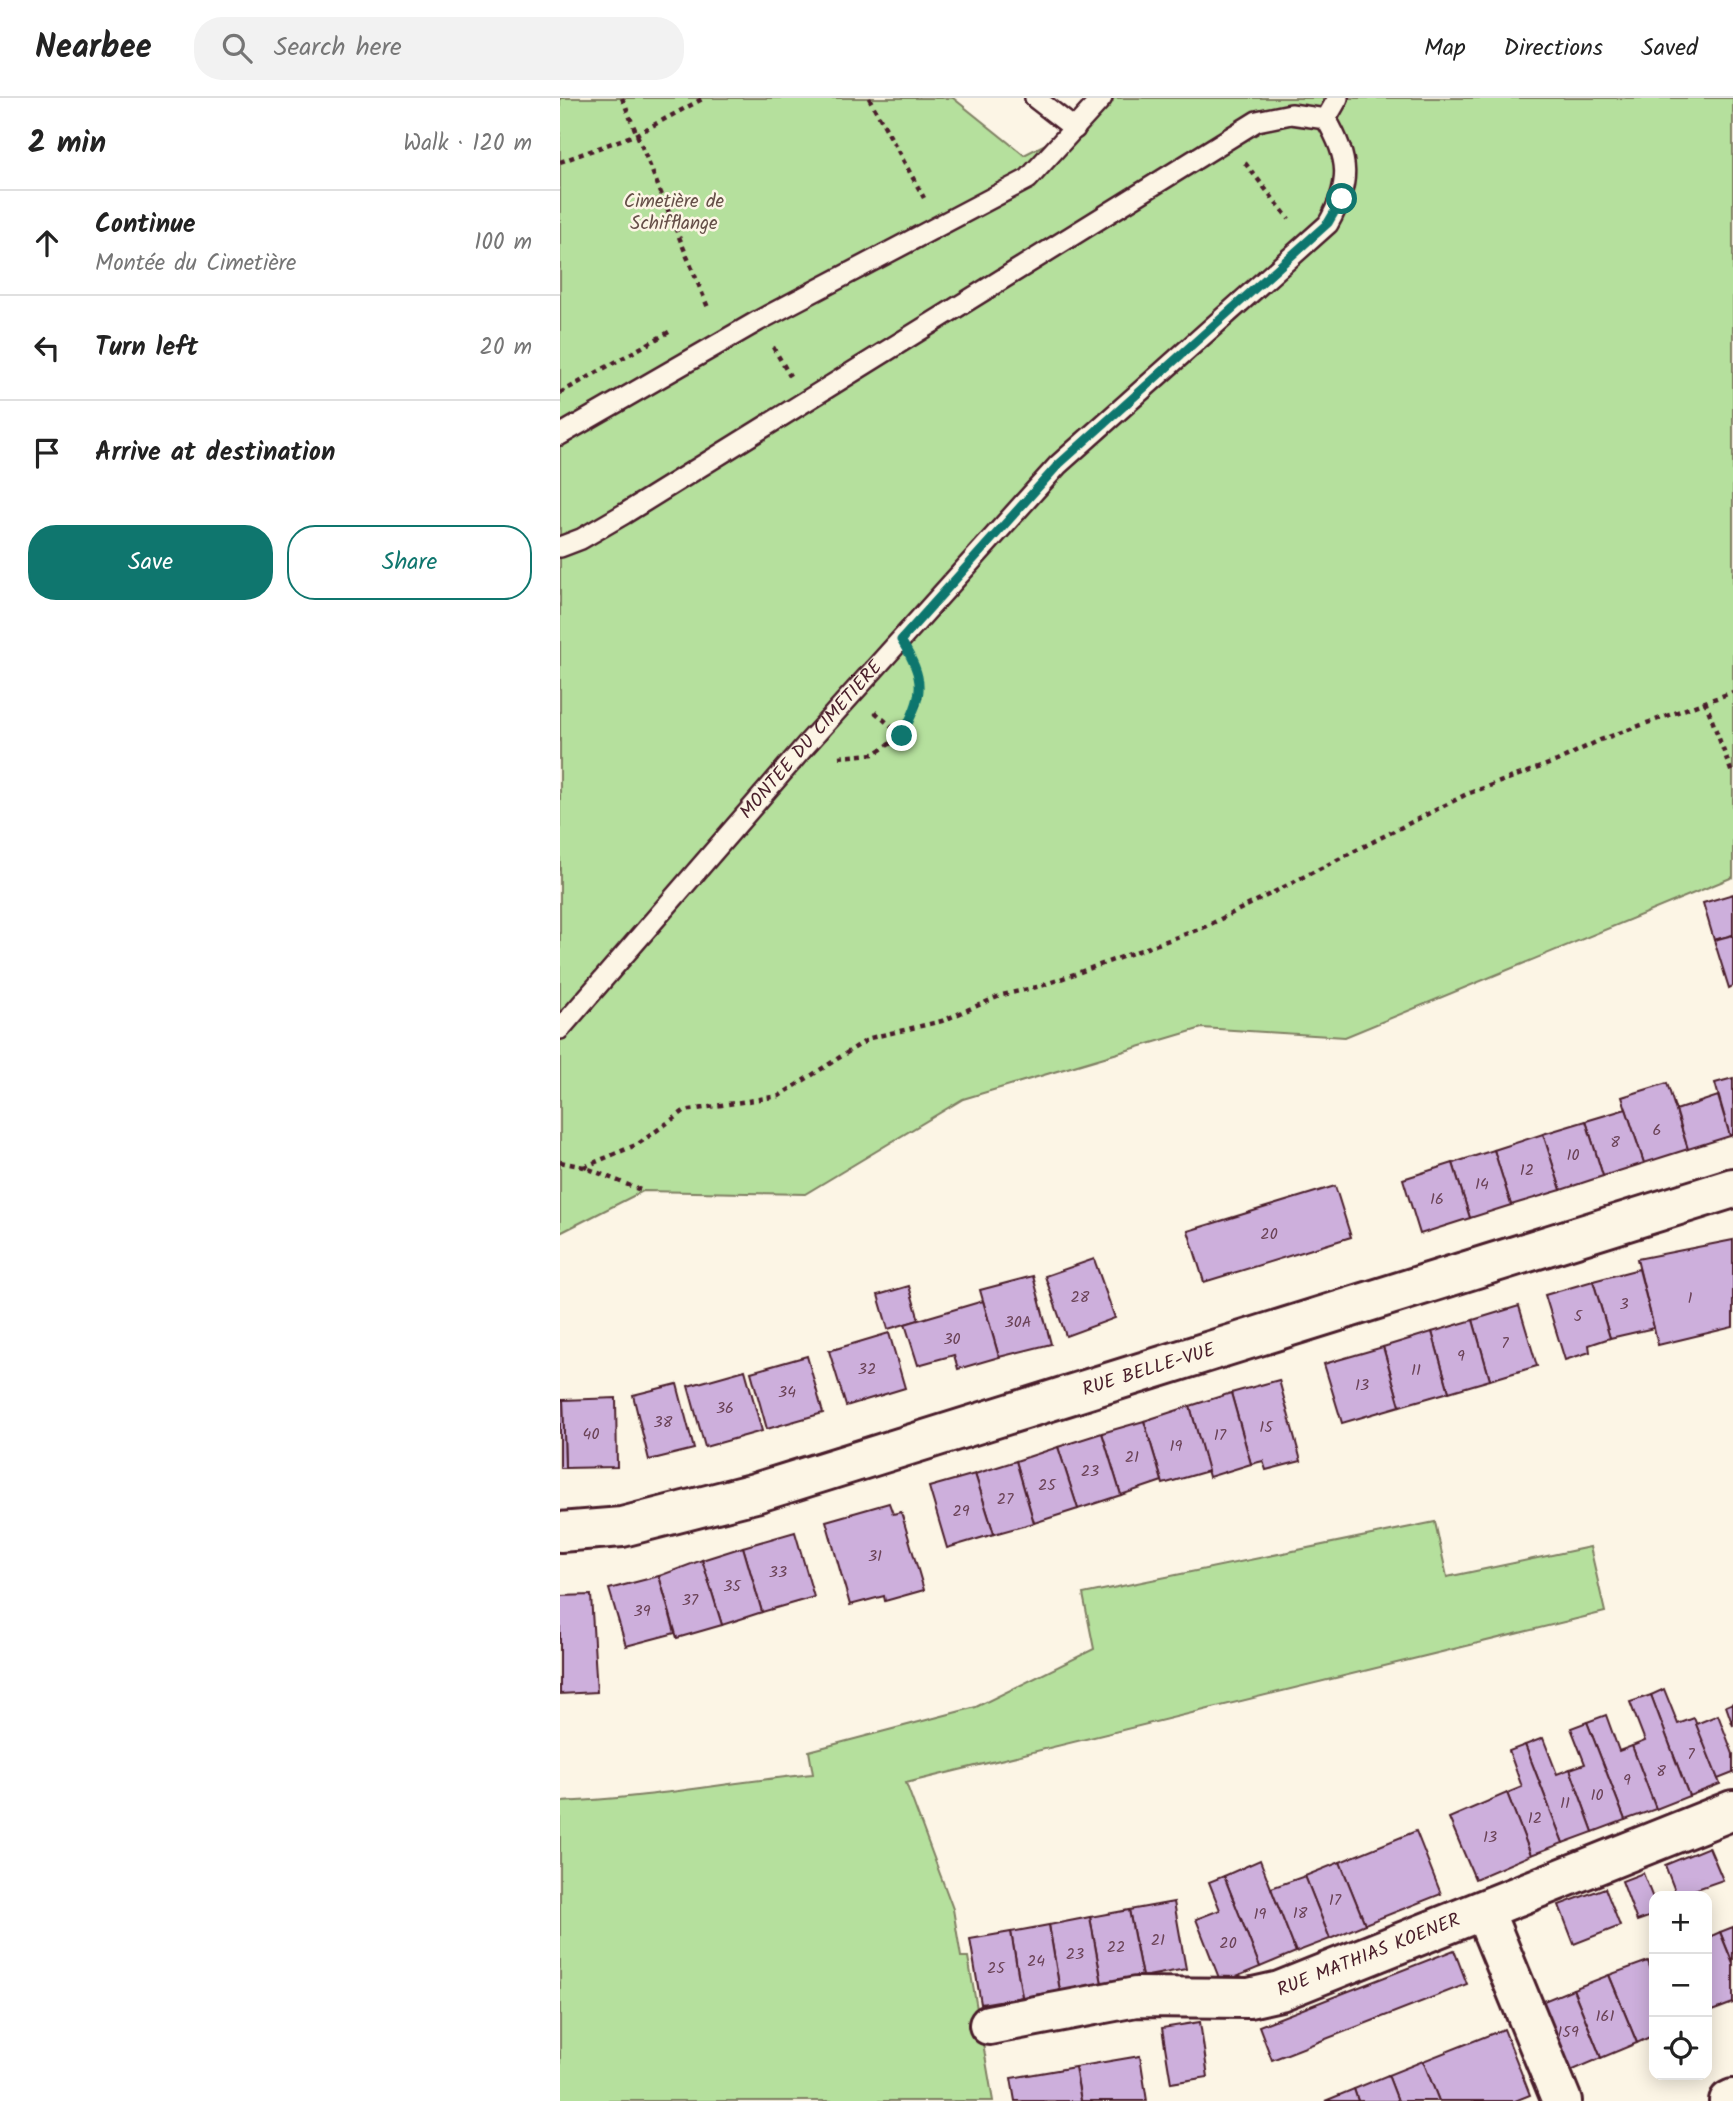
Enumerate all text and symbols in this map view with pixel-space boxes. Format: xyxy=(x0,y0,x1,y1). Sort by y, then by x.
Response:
search box xyxy=(194,17,684,80)
text: Nearbee xyxy=(35,22,152,75)
text: Search here xyxy=(274,27,402,69)
icon: search xyxy=(218,29,256,67)
text: Map xyxy=(1424,29,1466,68)
text: Directions xyxy=(1504,29,1603,68)
text: Saved xyxy=(1641,29,1698,68)
text: 2 min xyxy=(28,120,106,168)
text: Walk · 120 m xyxy=(403,126,532,162)
route start xyxy=(1326,183,1357,214)
park label: Cimetière de Schifflange xyxy=(624,187,725,239)
text: Continue xyxy=(95,204,196,246)
icon: ahead xyxy=(28,224,66,262)
text: 100 m xyxy=(474,225,532,261)
text: Montée du Cimetière xyxy=(95,246,296,282)
text: Turn left xyxy=(95,327,198,369)
icon: left xyxy=(28,329,66,367)
text: 20 m xyxy=(480,330,532,366)
text: Arrive at destination xyxy=(95,432,335,474)
icon: arrive xyxy=(28,434,66,472)
button: Save xyxy=(28,525,273,600)
button: Share xyxy=(287,525,532,600)
street label: MONTÉE DU CIMETIÈRE xyxy=(733,653,891,826)
route end xyxy=(886,720,917,751)
house number: 6 xyxy=(1653,1118,1661,1143)
house number: 8 xyxy=(1610,1130,1620,1155)
house number: 10 xyxy=(1566,1143,1580,1168)
house number: 12 xyxy=(1520,1158,1534,1183)
house number: 14 xyxy=(1475,1172,1489,1197)
house number: 16 xyxy=(1430,1187,1444,1212)
house number: 20 xyxy=(1260,1222,1278,1247)
house number: 28 xyxy=(1071,1285,1090,1310)
house number: 1 xyxy=(1687,1286,1693,1311)
house number: 3 xyxy=(1619,1292,1629,1317)
house number: 5 xyxy=(1574,1304,1584,1329)
house number: 30A xyxy=(1005,1310,1032,1335)
house number: 30 xyxy=(943,1327,961,1352)
house number: 7 xyxy=(1501,1331,1509,1356)
street label: RUE BELLE-VUE xyxy=(1079,1335,1220,1405)
house number: 9 xyxy=(1457,1344,1465,1369)
house number: 32 xyxy=(858,1357,876,1382)
house number: 11 xyxy=(1411,1358,1421,1383)
house number: 13 xyxy=(1355,1373,1369,1398)
house number: 34 xyxy=(778,1380,796,1405)
house number: 36 xyxy=(716,1396,734,1421)
house number: 38 xyxy=(654,1410,673,1435)
house number: 15 xyxy=(1259,1415,1274,1440)
house number: 40 xyxy=(583,1422,599,1447)
house number: 17 xyxy=(1214,1423,1227,1448)
house number: 19 xyxy=(1170,1434,1183,1459)
house number: 21 xyxy=(1125,1445,1139,1470)
house number: 23 xyxy=(1081,1459,1099,1484)
house number: 25 xyxy=(1038,1473,1057,1498)
house number: 27 xyxy=(997,1487,1014,1512)
house number: 29 xyxy=(952,1499,970,1524)
house number: 31 xyxy=(868,1544,882,1569)
house number: 33 xyxy=(769,1560,787,1585)
house number: 35 xyxy=(723,1574,742,1599)
house number: 37 xyxy=(682,1588,699,1613)
house number: 39 xyxy=(634,1599,651,1624)
house number: 7 xyxy=(1687,1742,1695,1767)
house number: 8 xyxy=(1656,1759,1666,1784)
house number: 9 xyxy=(1623,1768,1631,1793)
house number: 10 xyxy=(1590,1783,1604,1808)
house number: 11 xyxy=(1560,1791,1570,1816)
house number: 12 xyxy=(1528,1806,1542,1831)
house number: 13 xyxy=(1483,1825,1497,1850)
house number: 17 xyxy=(1329,1888,1342,1913)
map controls xyxy=(1649,1891,1712,2080)
button: + xyxy=(1649,1891,1712,1954)
house number: 18 xyxy=(1293,1901,1308,1926)
house number: 19 xyxy=(1254,1902,1267,1927)
street label: RUE MATHIAS KOENER xyxy=(1273,1905,1465,2006)
house number: 21 xyxy=(1151,1928,1165,1953)
house number: 20 xyxy=(1219,1931,1237,1956)
house number: 22 xyxy=(1107,1935,1125,1960)
house number: 23 xyxy=(1066,1942,1084,1967)
house number: 24 xyxy=(1027,1949,1045,1974)
button: − xyxy=(1649,1954,1712,2017)
house number: 25 xyxy=(987,1956,1006,1981)
house number: 161 xyxy=(1596,2004,1614,2029)
button: locate xyxy=(1649,2017,1712,2080)
house number: 159 xyxy=(1557,2020,1579,2045)

